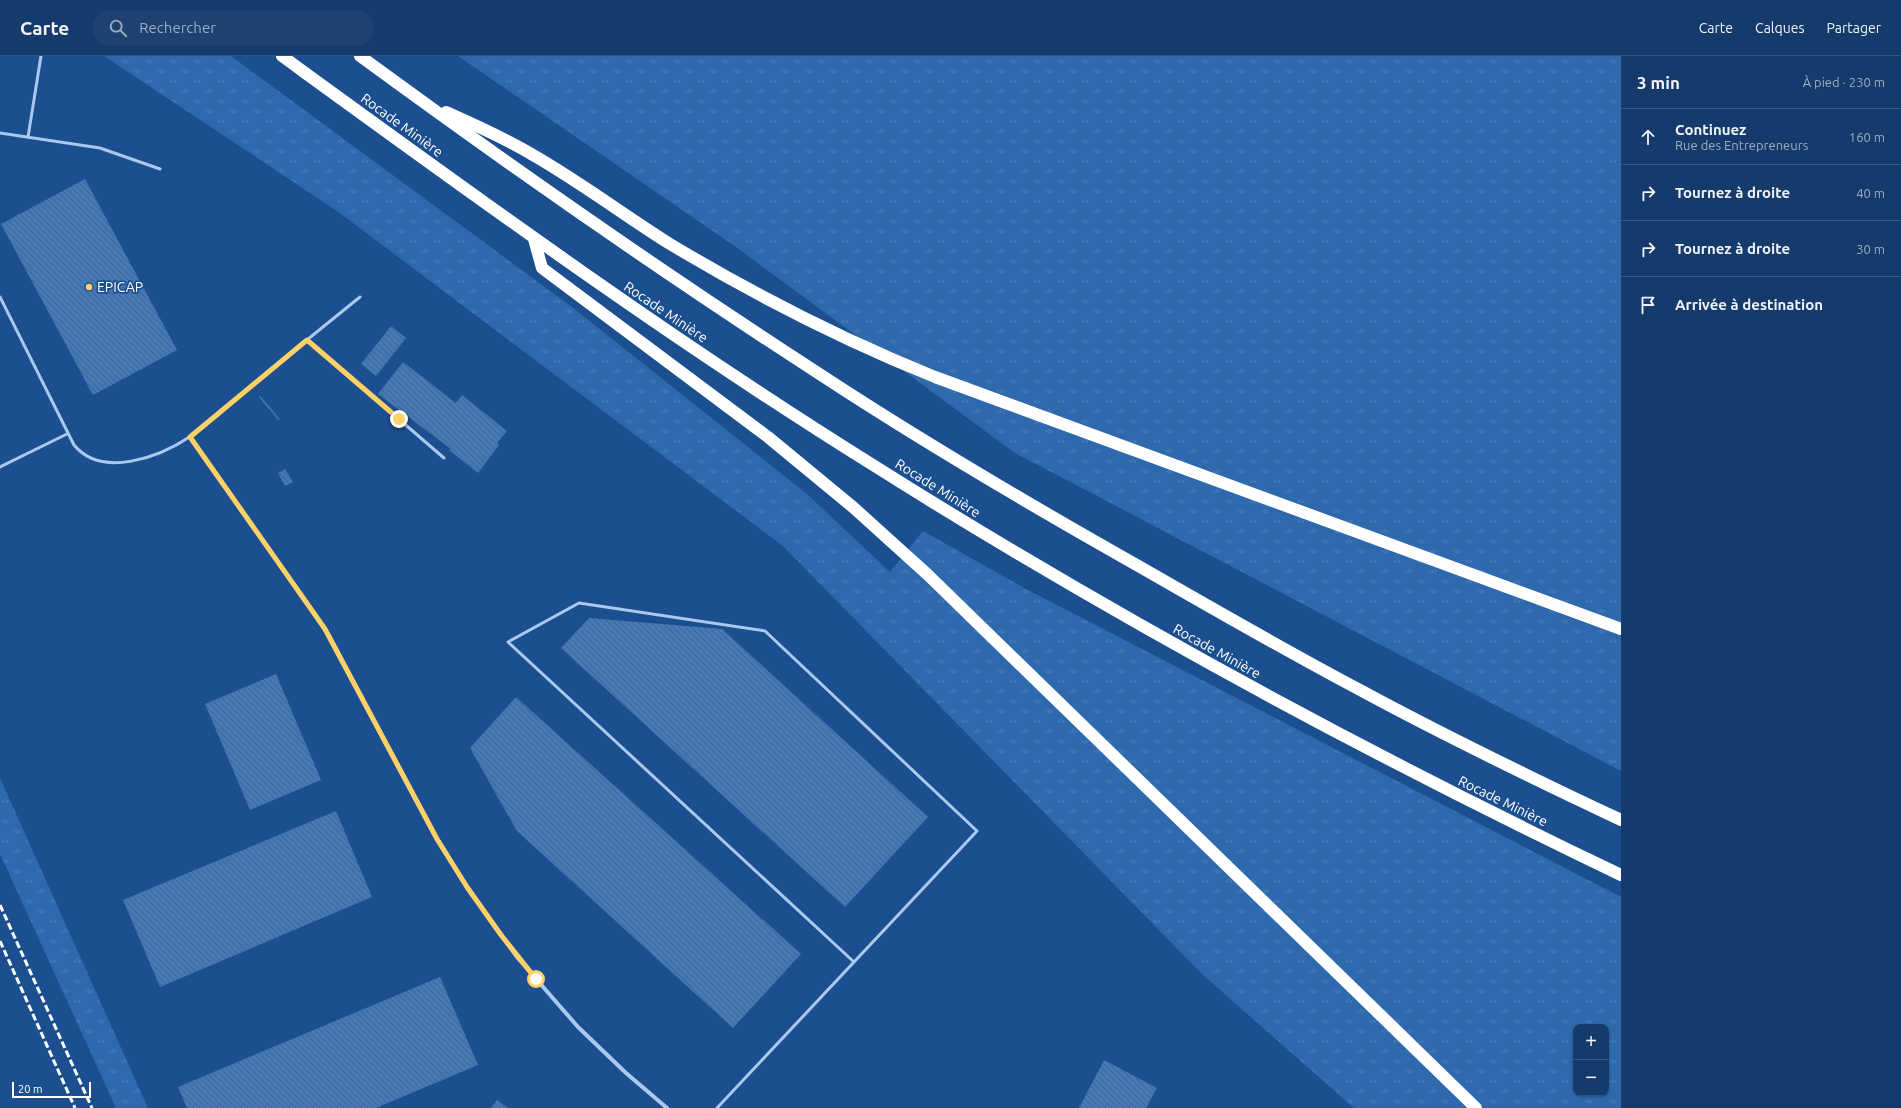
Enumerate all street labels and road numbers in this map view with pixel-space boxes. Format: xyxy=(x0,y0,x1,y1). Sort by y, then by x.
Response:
street label: Rocade Minière xyxy=(358,90,446,160)
street label: Rocade Minière xyxy=(621,278,711,346)
street label: Rocade Minière xyxy=(892,455,984,521)
street label: Rocade Minière xyxy=(1171,620,1263,682)
street label: Rocade Minière xyxy=(1456,772,1550,830)

